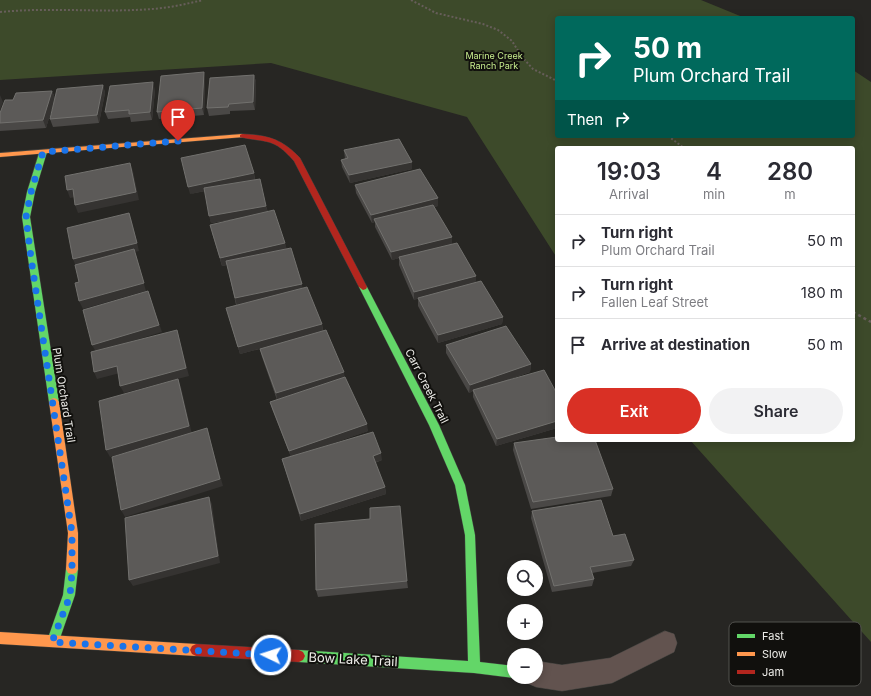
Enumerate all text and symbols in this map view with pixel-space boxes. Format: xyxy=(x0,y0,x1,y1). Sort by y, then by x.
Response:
text: 50 m xyxy=(633,31,702,65)
icon: right xyxy=(567,32,619,84)
park label: Marine Creek Ranch Park xyxy=(465,50,523,71)
text: Plum Orchard Trail xyxy=(633,65,790,86)
pin xyxy=(161,100,195,141)
icon: arrive xyxy=(167,106,189,128)
icon: right xyxy=(611,108,633,130)
text: Then xyxy=(567,110,603,129)
text: 19:03 xyxy=(597,157,661,186)
text: 4 xyxy=(706,157,722,186)
text: 280 xyxy=(767,157,813,186)
text: Arrival xyxy=(609,186,649,202)
text: min xyxy=(703,186,725,202)
text: m xyxy=(784,186,796,202)
text: Turn right xyxy=(601,223,673,242)
icon: right xyxy=(567,230,589,252)
text: 50 m xyxy=(807,231,843,250)
text: Plum Orchard Trail xyxy=(601,242,715,258)
text: Turn right xyxy=(601,275,673,294)
icon: right xyxy=(567,282,589,304)
text: 180 m xyxy=(801,283,843,302)
text: Fallen Leaf Street xyxy=(601,294,708,310)
icon: arrive xyxy=(567,334,589,356)
text: Arrive at destination xyxy=(601,335,750,354)
text: 50 m xyxy=(807,335,843,354)
street label: Plum Orchard Trail xyxy=(50,346,78,444)
street label: Carr Creek Trail xyxy=(402,346,452,426)
button: Exit xyxy=(567,388,701,434)
button: Share xyxy=(709,388,843,434)
map controls xyxy=(507,560,543,684)
button: search xyxy=(507,560,543,596)
button: + xyxy=(507,604,543,640)
legend xyxy=(729,622,861,686)
text: Fast xyxy=(762,629,784,643)
position arrow xyxy=(250,634,292,676)
text: Slow xyxy=(762,647,787,661)
button: − xyxy=(507,648,543,684)
street label: Bow Lake Trail xyxy=(308,649,398,669)
text: Jam xyxy=(762,665,784,679)

